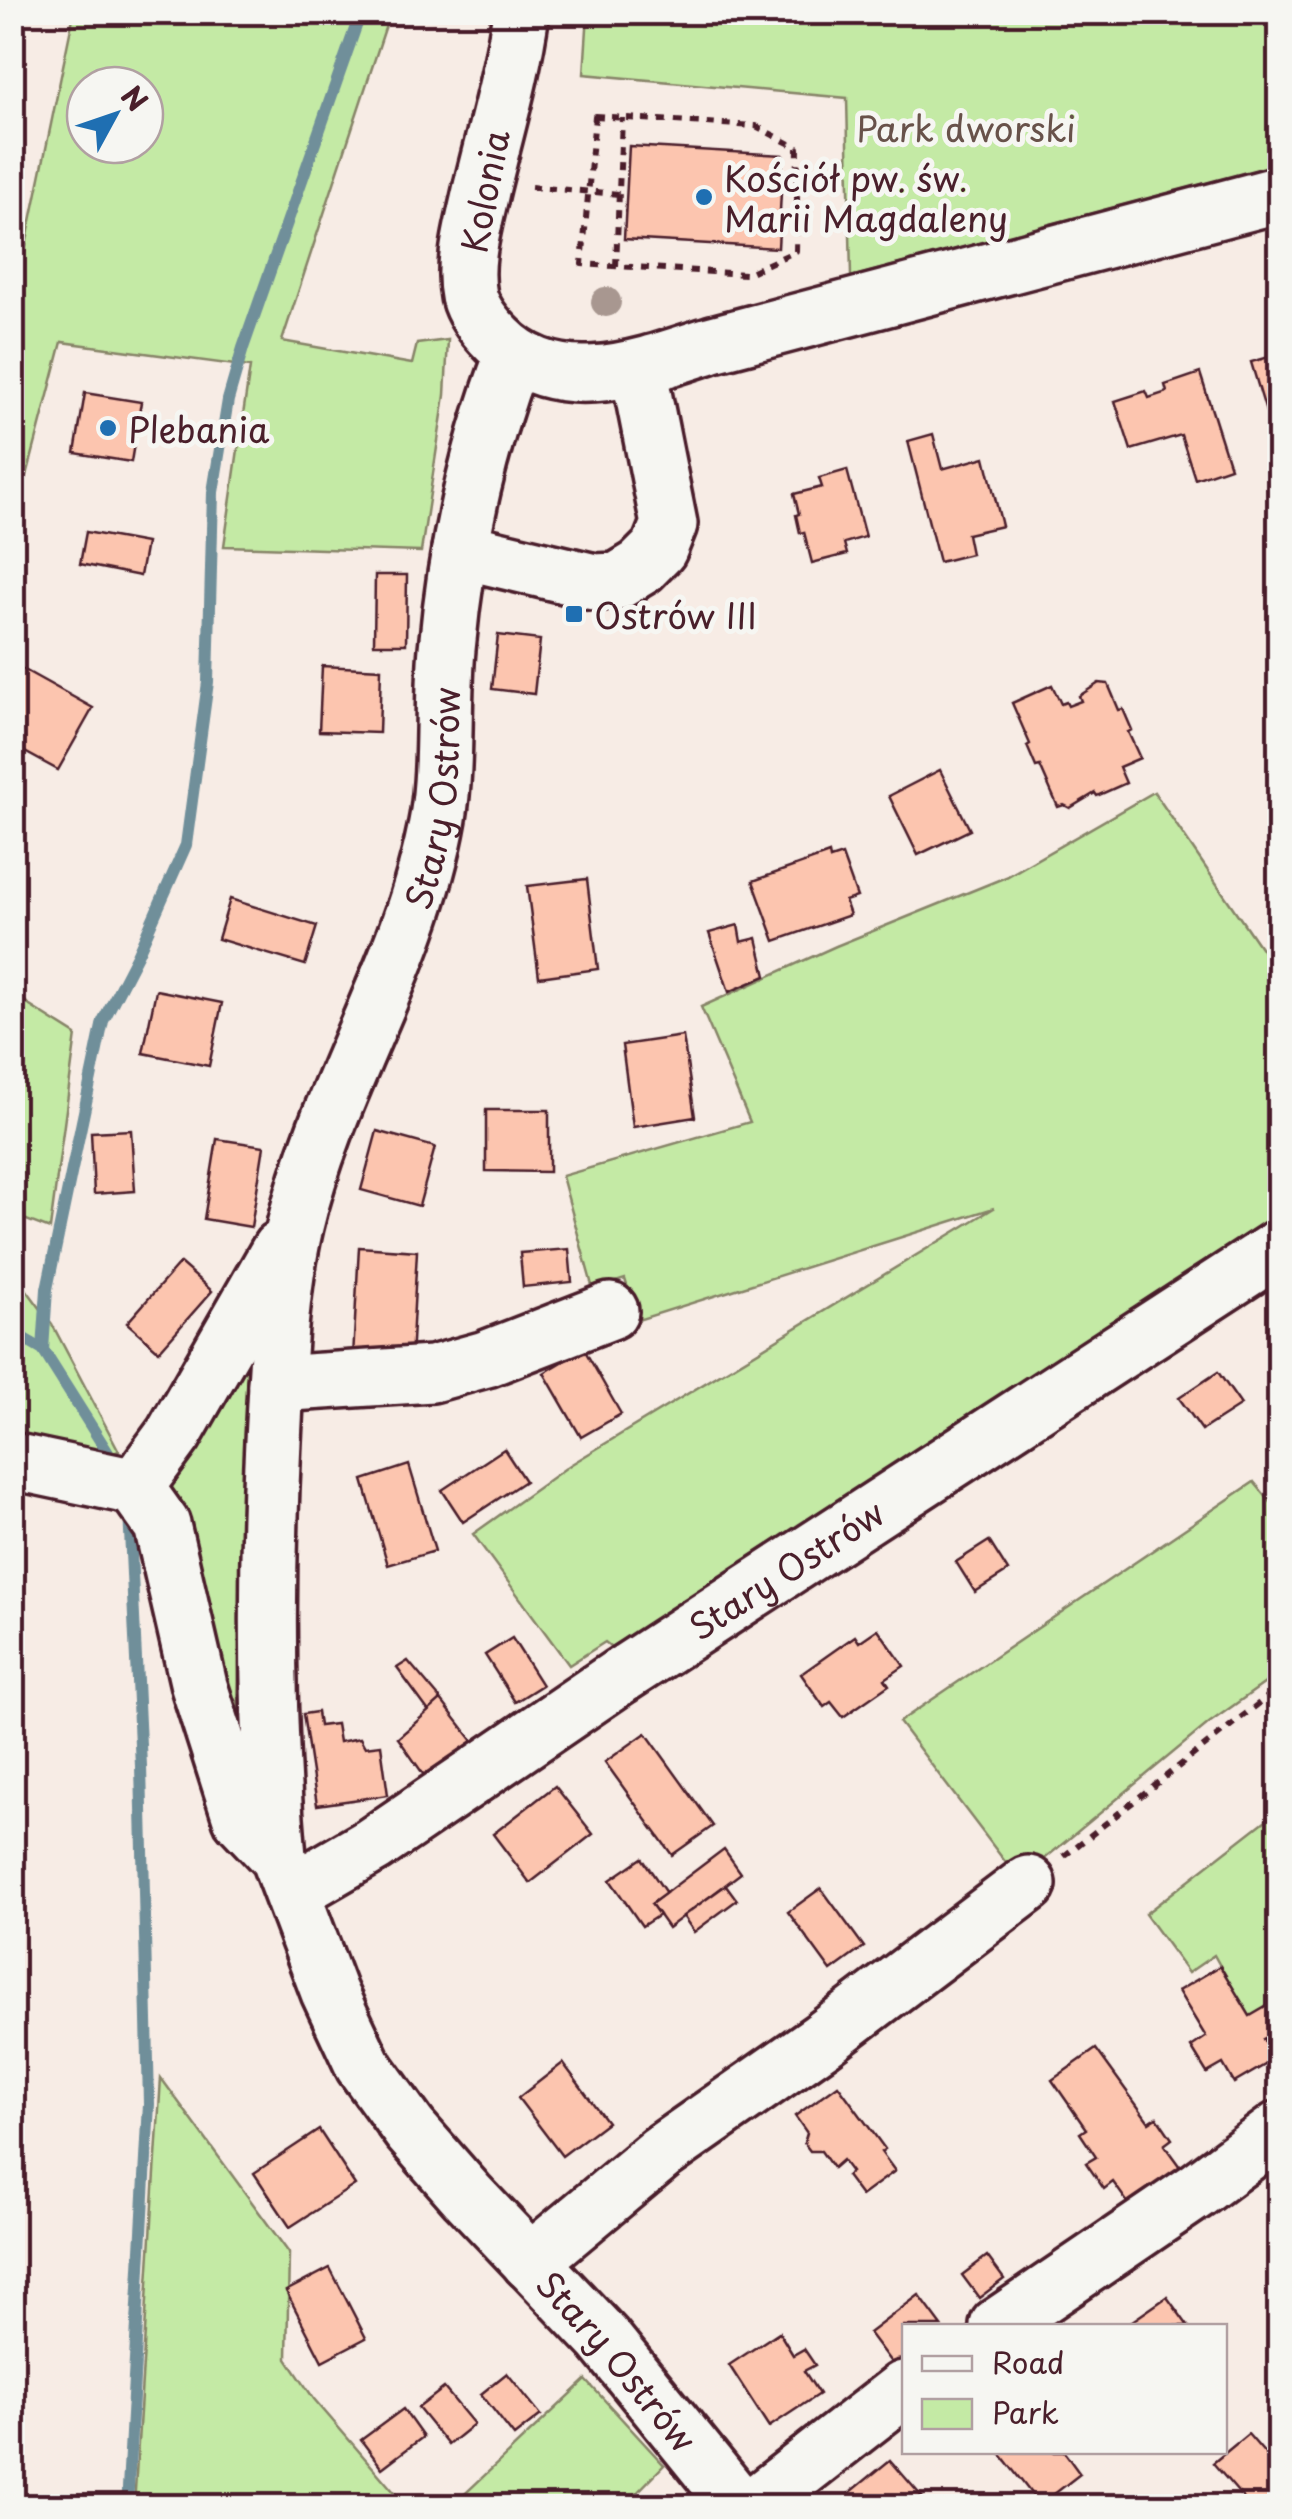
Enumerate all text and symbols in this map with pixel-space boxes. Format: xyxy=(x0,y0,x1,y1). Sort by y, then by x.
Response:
north arrow xyxy=(65,65,165,165)
text: N xyxy=(112,76,159,120)
park label: Park dworski xyxy=(856,101,1076,154)
street label: Kolonia xyxy=(446,124,522,257)
place label: Kościół pw. św. Marii Magdaleny xyxy=(724,151,1008,244)
marker: Kościół pw. św. Marii Magdaleny xyxy=(693,186,715,208)
place label: Plebania xyxy=(128,402,270,455)
marker: Plebania xyxy=(97,417,119,439)
place label: Ostrów III xyxy=(594,588,757,641)
marker: Ostrów III xyxy=(563,603,585,625)
street label: Stary Ostrów xyxy=(390,687,471,916)
street label: Stary Ostrów xyxy=(677,1486,894,1652)
street label: Stary Ostrów xyxy=(525,2258,711,2462)
legend xyxy=(902,2324,1227,2454)
text: Road xyxy=(992,2339,1065,2384)
text: Park xyxy=(992,2389,1059,2434)

